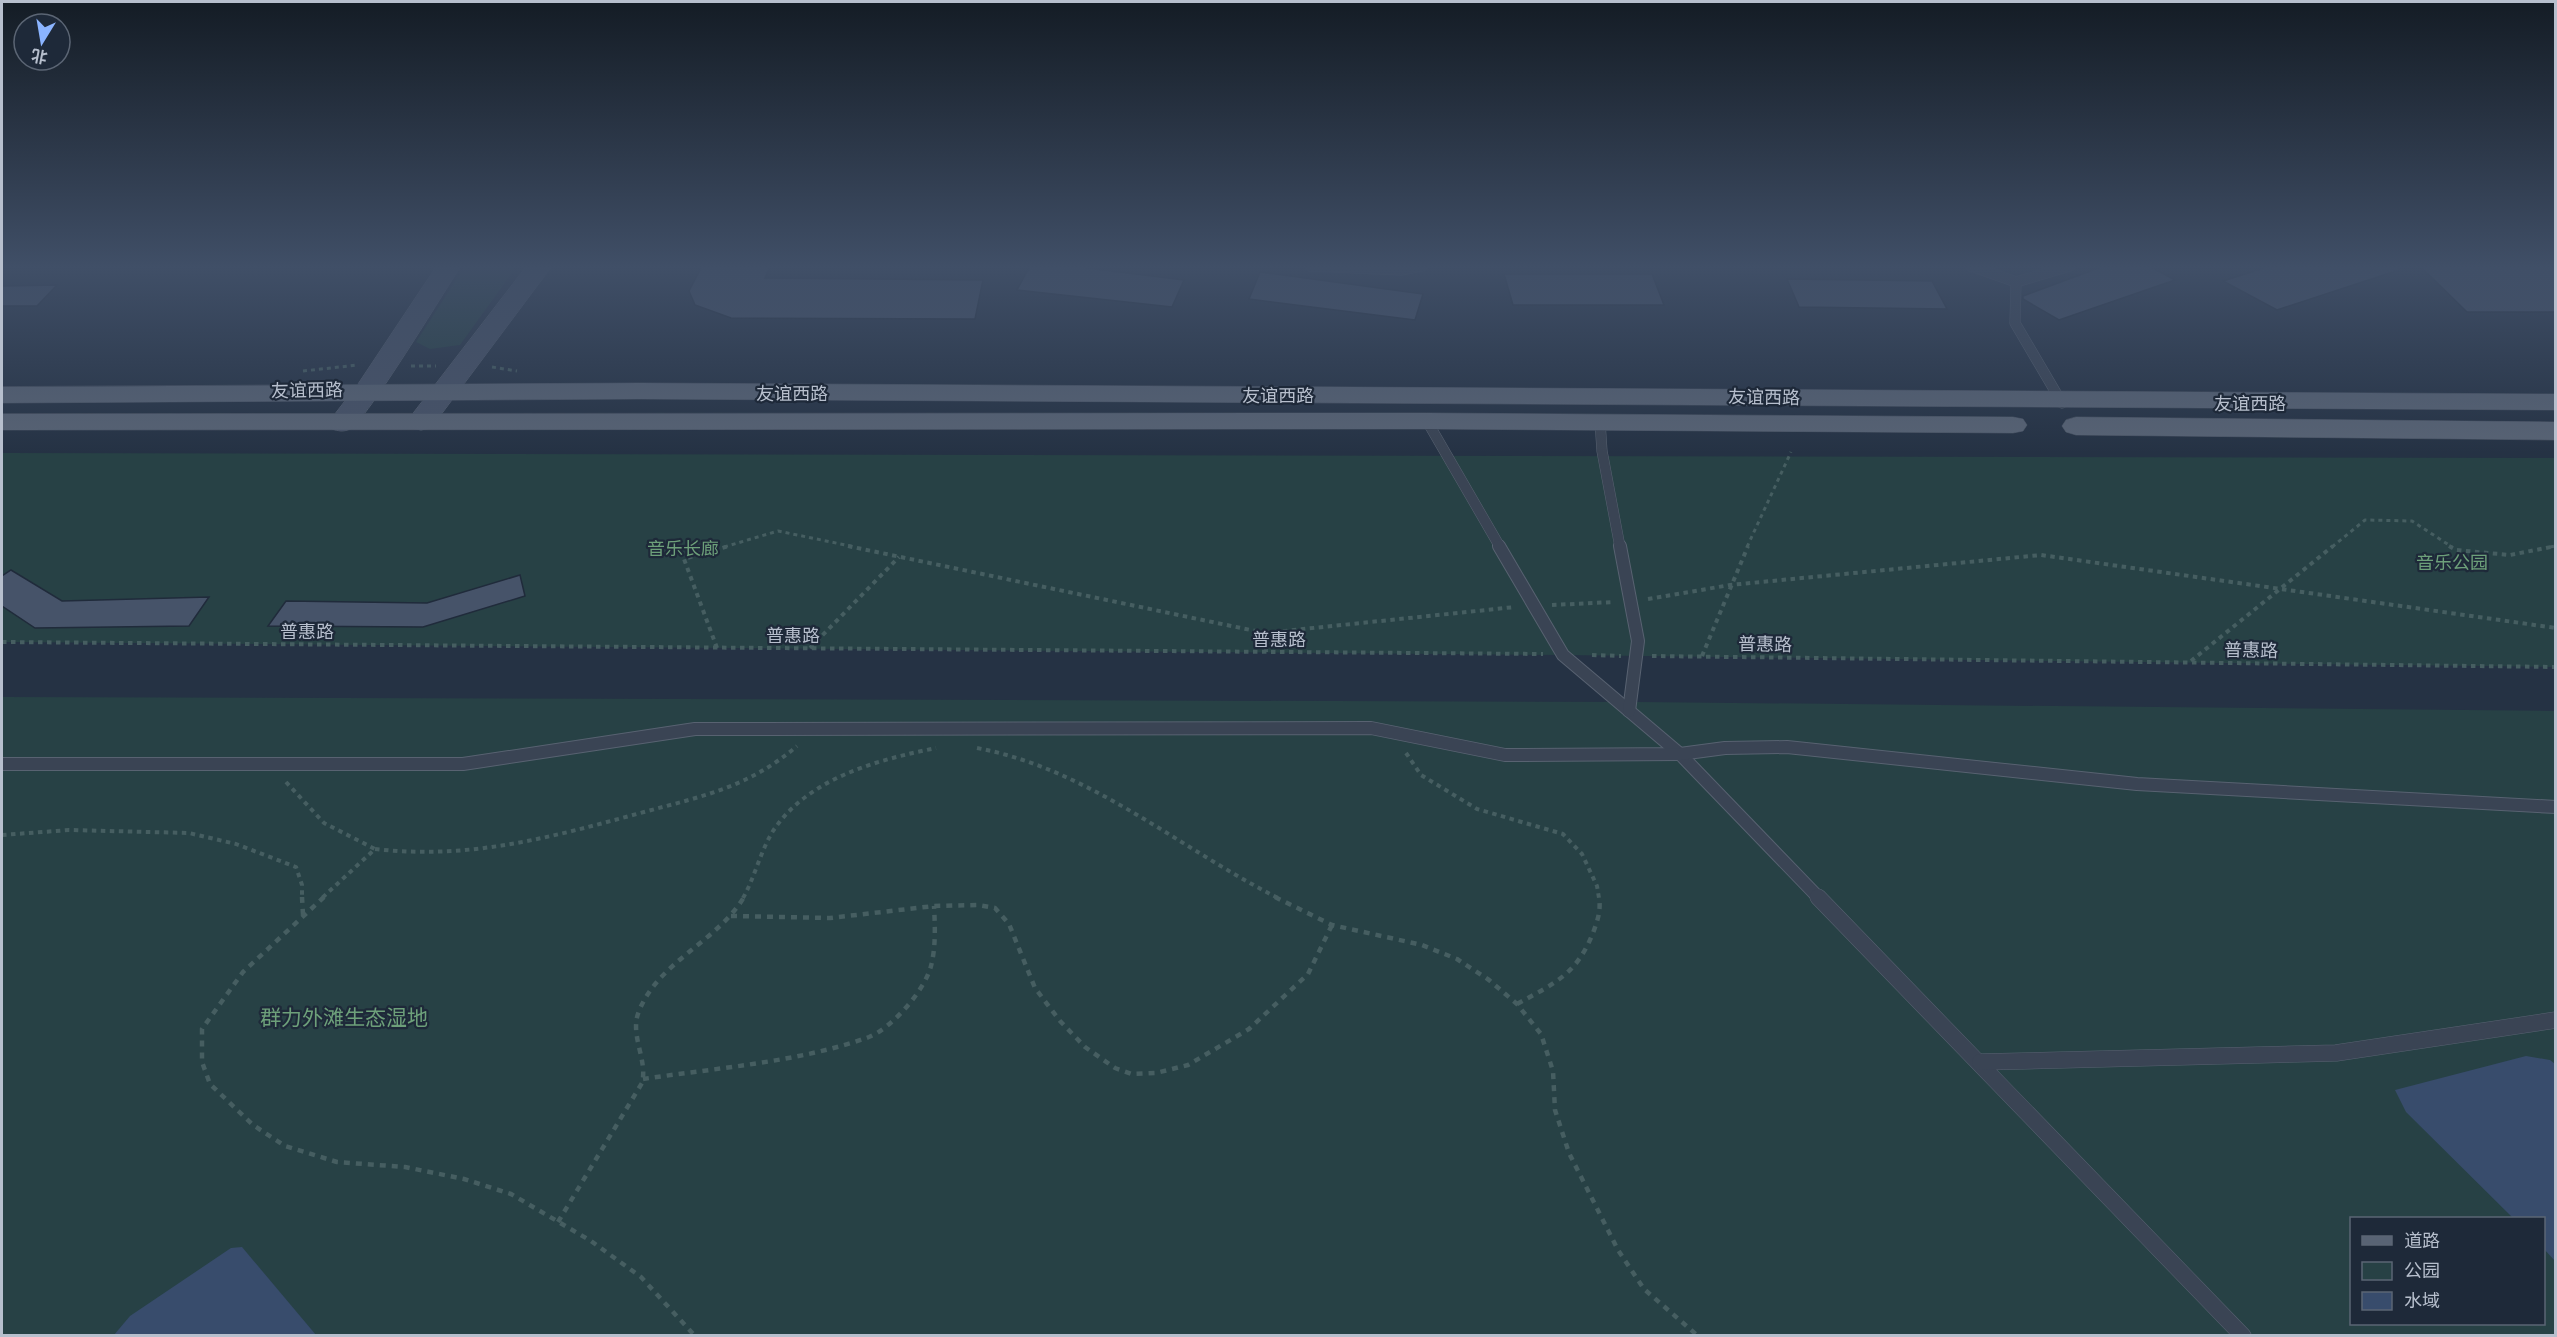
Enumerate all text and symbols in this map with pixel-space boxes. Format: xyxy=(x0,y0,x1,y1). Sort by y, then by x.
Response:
north arrow xyxy=(12,12,72,72)
text: 北 xyxy=(29,45,49,68)
street label: 友谊西路 xyxy=(271,378,343,402)
street label: 友谊西路 xyxy=(756,382,828,405)
street label: 友谊西路 xyxy=(1242,384,1314,407)
street label: 友谊西路 xyxy=(1728,385,1800,409)
street label: 友谊西路 xyxy=(2214,392,2286,415)
park label: 音乐长廊 xyxy=(647,537,719,560)
park label: 音乐公园 xyxy=(2416,551,2488,574)
street label: 普惠路 xyxy=(280,620,334,643)
street label: 普惠路 xyxy=(766,624,820,647)
street label: 普惠路 xyxy=(1252,628,1306,651)
street label: 普惠路 xyxy=(1738,632,1792,656)
street label: 普惠路 xyxy=(2224,638,2278,662)
park label: 群力外滩生态湿地 xyxy=(260,1004,428,1031)
legend xyxy=(2350,1217,2545,1325)
text: 道路 xyxy=(2404,1229,2440,1252)
text: 公园 xyxy=(2404,1259,2440,1282)
text: 水域 xyxy=(2404,1289,2440,1312)

